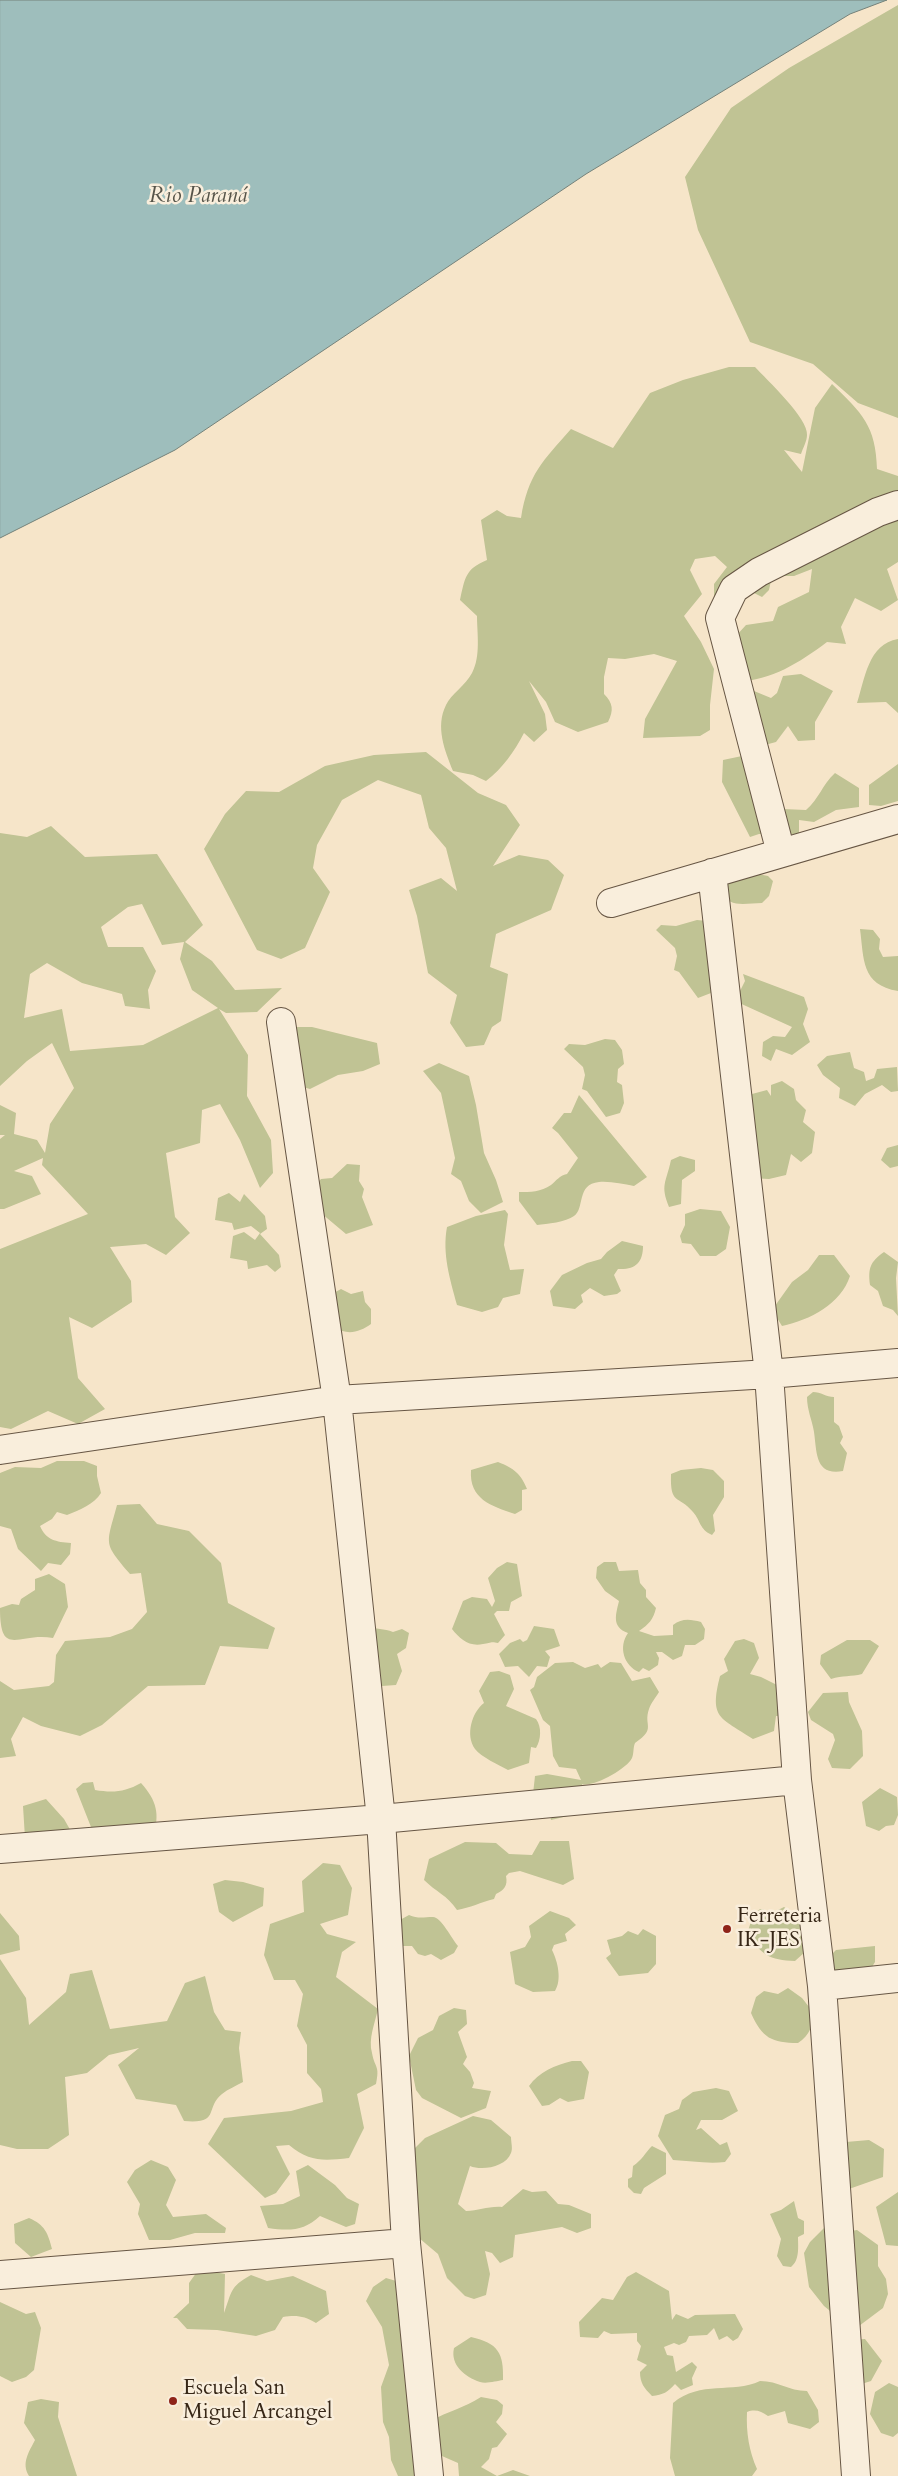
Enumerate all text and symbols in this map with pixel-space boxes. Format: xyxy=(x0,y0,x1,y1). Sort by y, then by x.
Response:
water label: Rio Paraná xyxy=(149,184,247,210)
place label: Ferreteria IK-JES xyxy=(737,1904,822,1954)
marker: Ferreteria IK-JES xyxy=(721,1923,733,1935)
place label: Escuela San Miguel Arcangel xyxy=(183,2376,332,2426)
marker: Escuela San Miguel Arcangel xyxy=(167,2395,179,2407)

